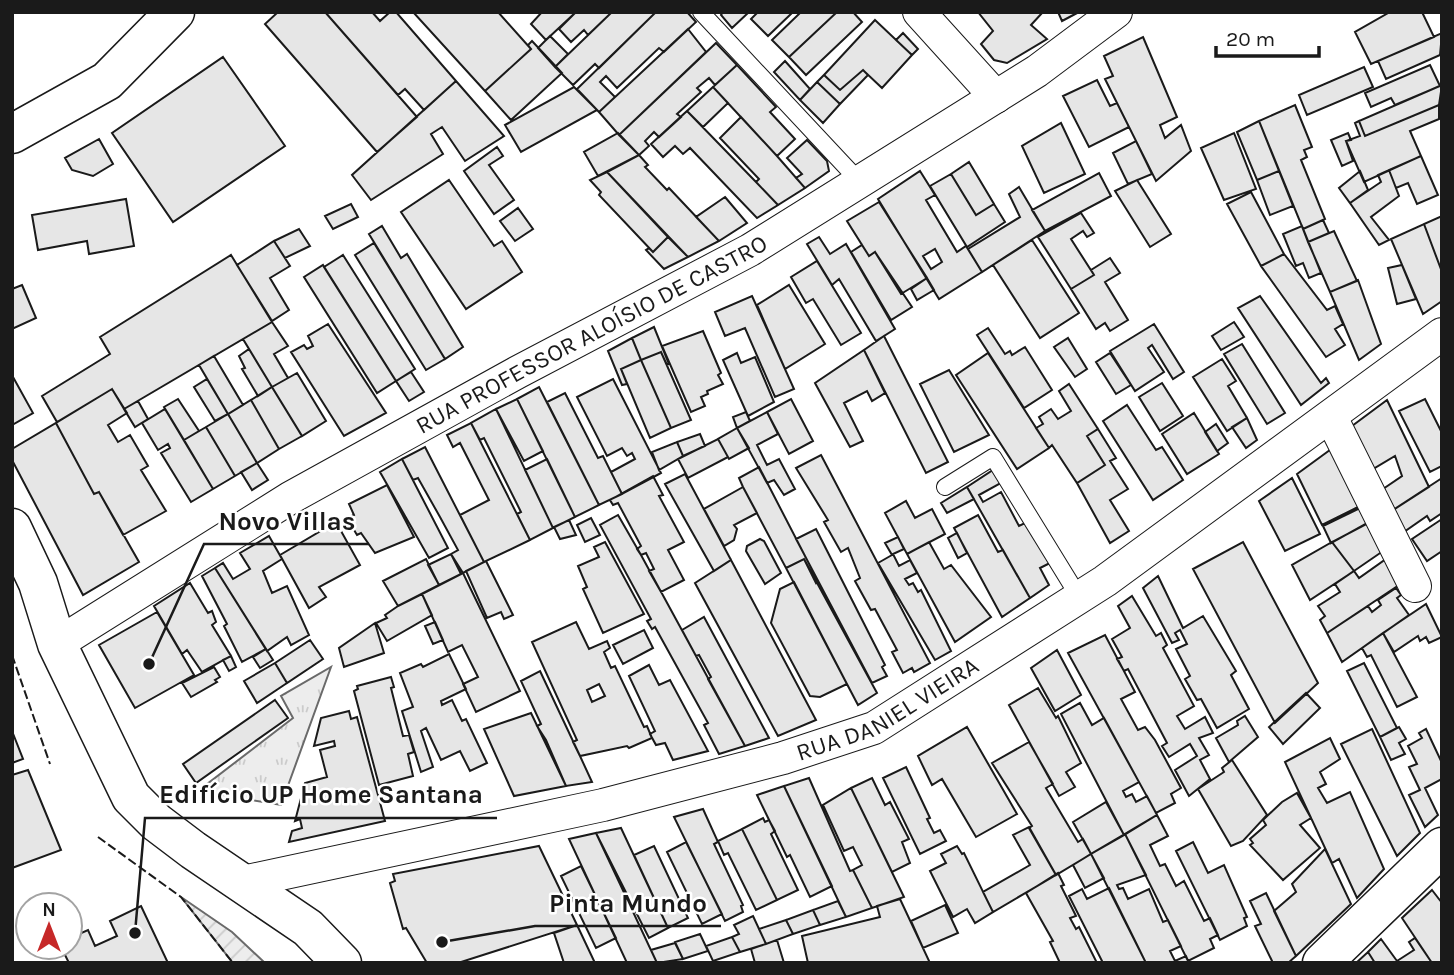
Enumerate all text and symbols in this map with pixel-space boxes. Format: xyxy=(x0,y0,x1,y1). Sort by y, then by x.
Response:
scale bar xyxy=(1216,14,1319,58)
text: 20 m xyxy=(1226,27,1275,51)
street label: RUA PROFESSOR ALOÍSIO DE CASTRO xyxy=(411,229,772,440)
callout: Novo Villas xyxy=(204,497,369,544)
text: Novo Villas xyxy=(218,506,356,537)
street label: RUA DANIEL VIEIRA xyxy=(793,651,984,767)
callout: Edifício UP Home Santana xyxy=(145,771,497,818)
text: Edifício UP Home Santana xyxy=(159,779,483,810)
callout: Pinta Mundo xyxy=(535,879,721,926)
text: Pinta Mundo xyxy=(549,888,707,919)
north arrow xyxy=(14,891,84,961)
text: N xyxy=(42,899,56,921)

